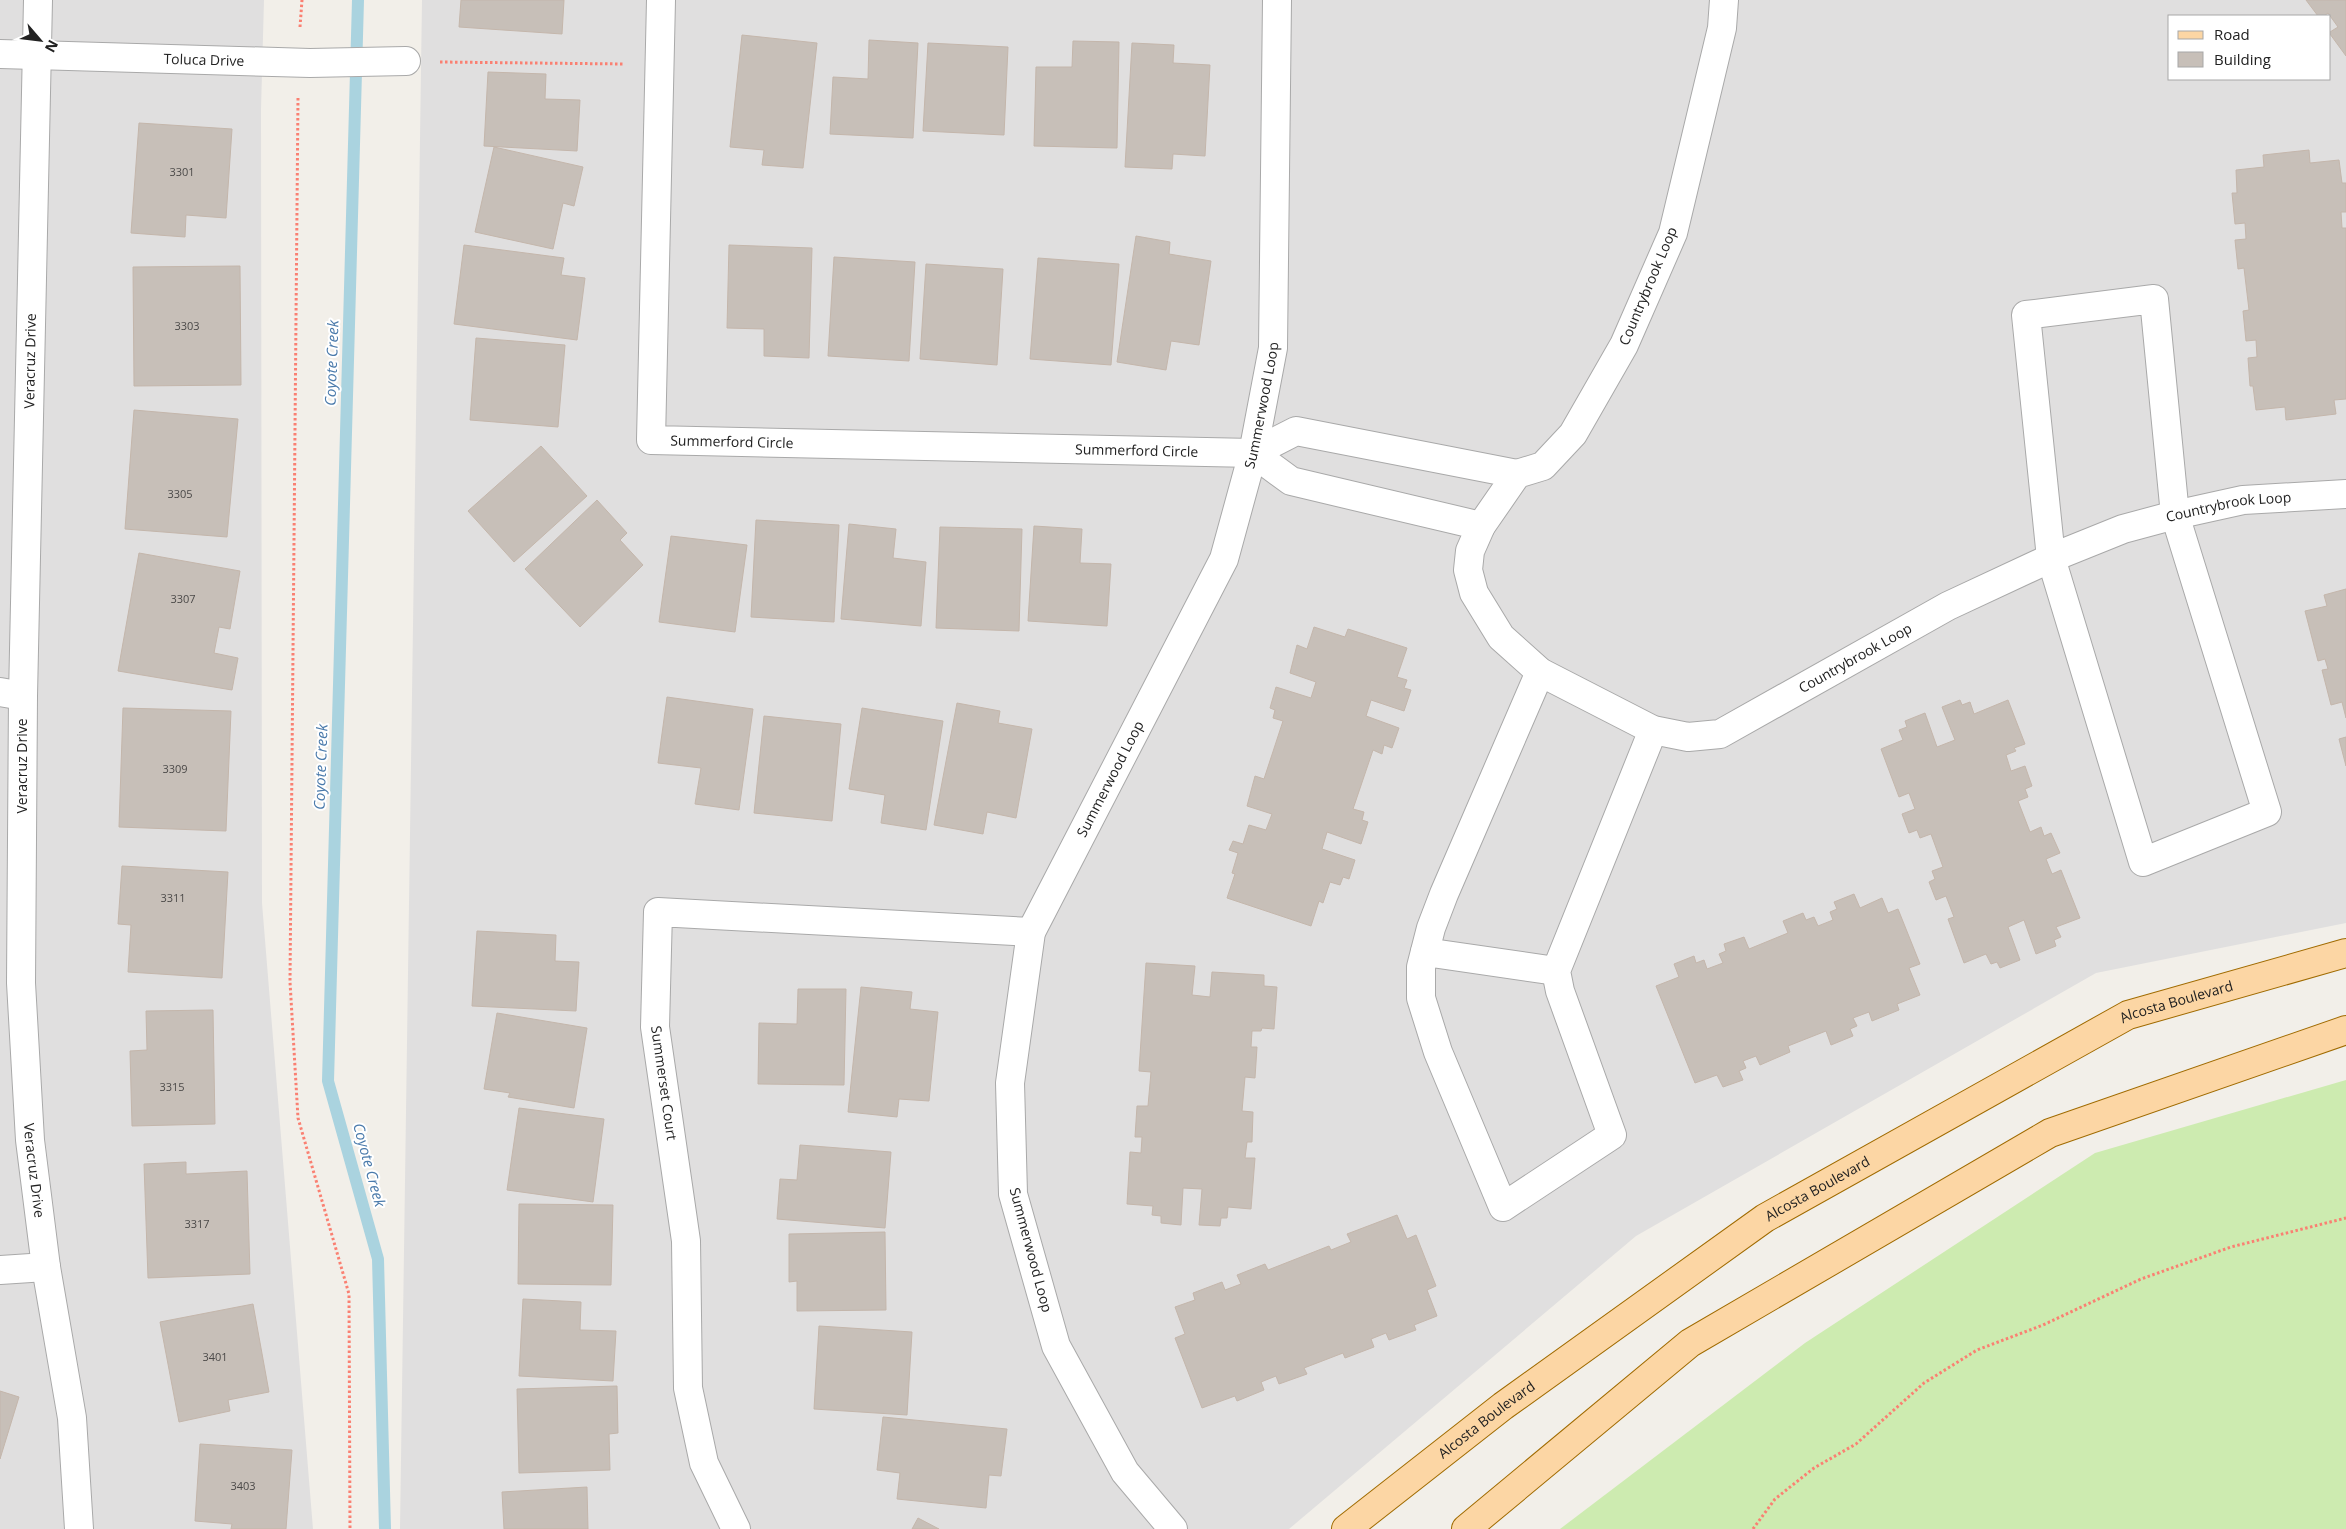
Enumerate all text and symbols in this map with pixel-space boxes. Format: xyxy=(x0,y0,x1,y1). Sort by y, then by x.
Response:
north arrow xyxy=(15,15,65,65)
legend xyxy=(2168,15,2331,80)
text: Road xyxy=(2214,24,2250,44)
text: N xyxy=(41,37,63,56)
street label: Toluca Drive xyxy=(163,49,245,70)
text: Building xyxy=(2214,49,2271,69)
house number: 3301 xyxy=(169,164,195,179)
street label: Countrybrook Loop xyxy=(1614,224,1681,348)
street label: Veracruz Drive xyxy=(19,313,40,409)
house number: 3303 xyxy=(174,318,200,333)
water label: Coyote Creek xyxy=(320,319,343,406)
street label: Summerwood Loop xyxy=(1239,342,1282,471)
street label: Summerford Circle xyxy=(670,430,794,452)
street label: Summerford Circle xyxy=(1075,439,1199,461)
house number: 3305 xyxy=(167,486,193,501)
street label: Countrybrook Loop xyxy=(2164,487,2292,526)
house number: 3307 xyxy=(170,591,196,606)
street label: Countrybrook Loop xyxy=(1795,618,1915,697)
street label: Summerwood Loop xyxy=(1072,717,1148,840)
street label: Veracruz Drive xyxy=(12,718,31,814)
water label: Coyote Creek xyxy=(309,723,332,810)
house number: 3309 xyxy=(162,761,188,776)
house number: 3311 xyxy=(160,890,186,905)
street label: Alcosta Boulevard xyxy=(2116,976,2235,1027)
street label: Summerset Court xyxy=(647,1024,682,1141)
house number: 3315 xyxy=(159,1079,185,1094)
water label: Coyote Creek xyxy=(349,1121,391,1209)
street label: Veracruz Drive xyxy=(20,1122,50,1219)
street label: Alcosta Boulevard xyxy=(1761,1151,1873,1225)
street label: Summerwood Loop xyxy=(1006,1185,1057,1314)
house number: 3317 xyxy=(184,1216,210,1231)
house number: 3401 xyxy=(202,1349,228,1364)
street label: Alcosta Boulevard xyxy=(1434,1376,1538,1462)
house number: 3403 xyxy=(230,1478,256,1493)

